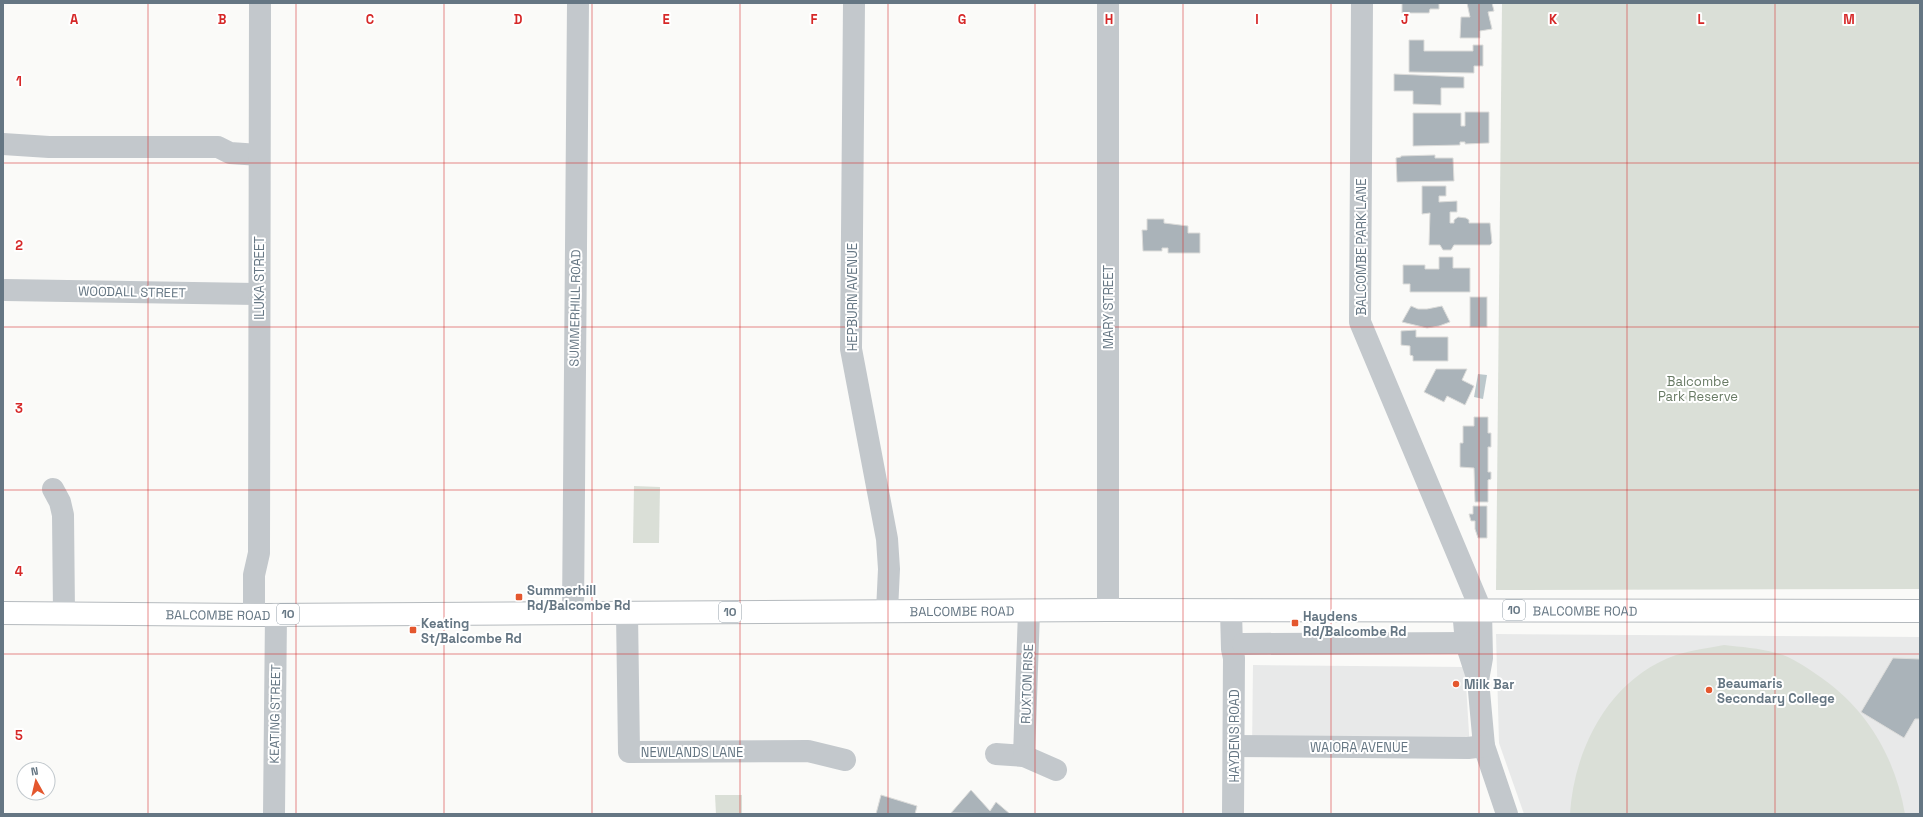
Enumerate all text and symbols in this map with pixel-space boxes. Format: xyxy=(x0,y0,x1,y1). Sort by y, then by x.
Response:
text: A xyxy=(70,11,79,28)
text: B xyxy=(218,11,227,28)
text: C xyxy=(366,11,374,28)
text: D xyxy=(514,11,523,28)
text: E xyxy=(662,11,670,28)
text: F xyxy=(811,11,818,28)
text: G xyxy=(958,11,966,28)
text: H xyxy=(1105,11,1113,28)
text: I xyxy=(1255,11,1259,28)
text: J xyxy=(1401,11,1409,28)
text: K xyxy=(1549,11,1558,28)
text: L xyxy=(1697,11,1705,28)
text: M xyxy=(1843,11,1855,28)
text: 1 xyxy=(16,73,22,90)
street label: BALCOMBE PARK LANE xyxy=(1353,178,1370,316)
street label: ILUKA STREET xyxy=(251,236,268,320)
text: 2 xyxy=(15,237,23,254)
street label: HEPBURN AVENUE xyxy=(844,243,861,351)
street label: SUMMERHILL ROAD xyxy=(565,249,585,367)
street label: MARY STREET xyxy=(1100,265,1117,349)
street label: WOODALL STREET xyxy=(78,283,186,301)
park label: Balcombe Park Reserve xyxy=(1658,373,1738,405)
text: 3 xyxy=(15,400,23,417)
text: 4 xyxy=(15,563,23,580)
place label: Summerhill Rd/Balcombe Rd xyxy=(527,582,630,614)
marker: Summerhill Rd/Balcombe Rd xyxy=(514,592,524,602)
road number: 10 xyxy=(1503,600,1525,620)
road number: 10 xyxy=(719,602,741,622)
street label: BALCOMBE ROAD xyxy=(910,602,1014,620)
street label: BALCOMBE ROAD xyxy=(1533,602,1637,619)
road number: 10 xyxy=(277,604,299,624)
street label: BALCOMBE ROAD xyxy=(166,606,270,624)
place label: Haydens Rd/Balcombe Rd xyxy=(1303,608,1406,640)
place label: Keating St/Balcombe Rd xyxy=(421,615,522,647)
marker: Haydens Rd/Balcombe Rd xyxy=(1290,618,1300,628)
marker: Keating St/Balcombe Rd xyxy=(408,625,418,635)
street label: RUXTON RISE xyxy=(1017,644,1037,724)
street label: KEATING STREET xyxy=(266,664,284,764)
place label: Beaumaris Secondary College xyxy=(1717,675,1835,707)
place label: Milk Bar xyxy=(1464,676,1514,693)
marker: Milk Bar xyxy=(1451,679,1461,689)
marker: Beaumaris Secondary College xyxy=(1704,685,1714,695)
street label: HAYDENS ROAD xyxy=(1226,689,1243,783)
text: 5 xyxy=(15,727,23,744)
street label: WAIORA AVENUE xyxy=(1310,739,1408,756)
street label: NEWLANDS LANE xyxy=(641,744,743,761)
north arrow xyxy=(16,761,56,801)
text: N xyxy=(30,764,39,779)

